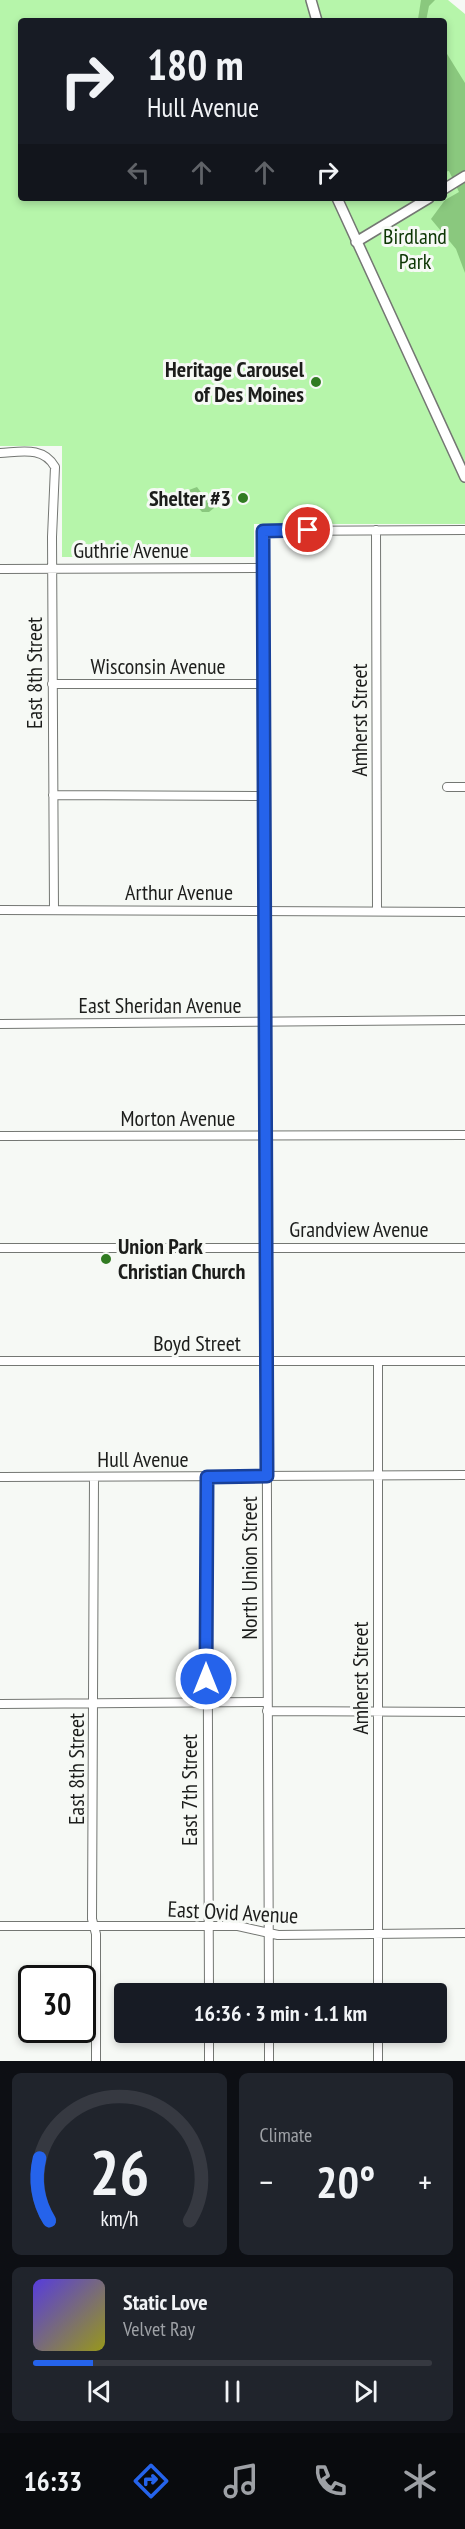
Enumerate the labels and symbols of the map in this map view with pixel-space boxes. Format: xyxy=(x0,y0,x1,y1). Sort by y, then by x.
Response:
park label: Birdland Park xyxy=(383,222,447,275)
place label: Heritage Carousel of Des Moines xyxy=(165,355,305,408)
marker: Heritage Carousel of Des Moines xyxy=(309,375,323,389)
place label: Shelter #3 xyxy=(149,484,231,512)
marker: Shelter #3 xyxy=(236,491,250,505)
pin xyxy=(282,504,333,555)
street label: Guthrie Avenue xyxy=(73,536,189,564)
street label: East 8th Street xyxy=(20,617,48,729)
street label: Wisconsin Avenue xyxy=(90,652,226,680)
street label: Amherst Street xyxy=(345,663,373,777)
street label: Arthur Avenue xyxy=(125,878,233,906)
street label: East Sheridan Avenue xyxy=(78,991,242,1019)
street label: Morton Avenue xyxy=(121,1104,235,1132)
street label: Grandview Avenue xyxy=(289,1215,429,1243)
place label: Union Park Christian Church xyxy=(118,1232,245,1285)
marker: Union Park Christian Church xyxy=(99,1252,113,1266)
street label: Boyd Street xyxy=(153,1329,241,1357)
street label: Hull Avenue xyxy=(97,1445,189,1473)
street label: North Union Street xyxy=(235,1496,263,1640)
street label: Amherst Street xyxy=(346,1621,374,1735)
position arrow xyxy=(174,1647,238,1711)
street label: East 8th Street xyxy=(62,1713,90,1825)
street label: East 7th Street xyxy=(175,1734,203,1846)
street label: East Ovid Avenue xyxy=(167,1895,299,1929)
speed limit sign: 30 xyxy=(18,1965,96,2043)

